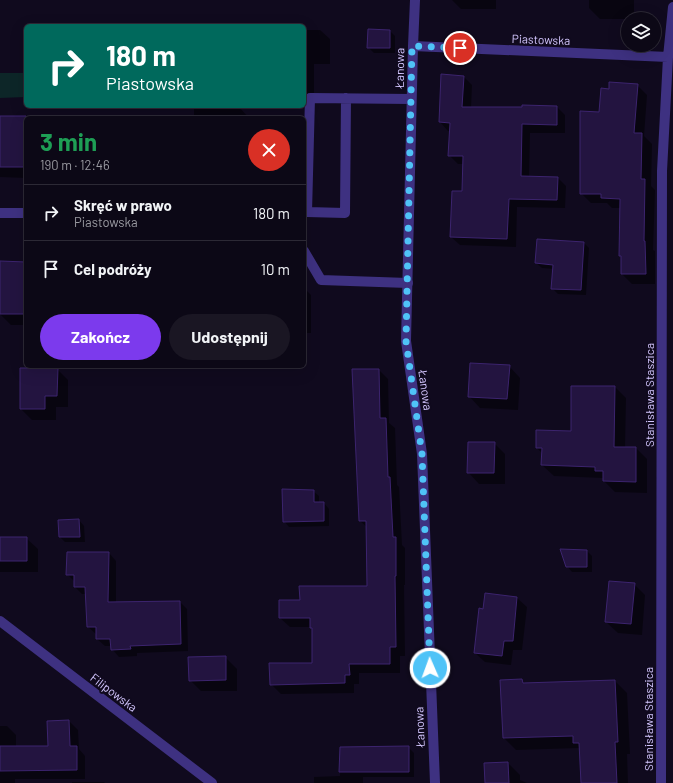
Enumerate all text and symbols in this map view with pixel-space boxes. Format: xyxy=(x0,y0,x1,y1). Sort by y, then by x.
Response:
map controls xyxy=(621,12,661,52)
button: layers xyxy=(621,12,661,52)
pin xyxy=(443,31,477,65)
street label: Piastowska xyxy=(511,31,571,47)
icon: arrive xyxy=(449,37,471,59)
text: 180 m xyxy=(106,38,176,72)
icon: right xyxy=(40,40,92,92)
street label: Łanowa xyxy=(392,48,406,89)
text: Piastowska xyxy=(106,72,194,94)
text: 3 min xyxy=(40,127,97,156)
button: close xyxy=(248,129,290,171)
text: 190 m · 12:46 xyxy=(40,157,110,173)
text: Skręć w prawo xyxy=(74,196,172,214)
icon: right xyxy=(40,202,62,224)
text: 180 m xyxy=(253,204,290,222)
text: Piastowska xyxy=(74,214,138,230)
icon: arrive xyxy=(40,258,62,280)
text: Cel podróży xyxy=(74,260,152,278)
text: 10 m xyxy=(261,260,290,278)
button: Zakończ xyxy=(40,314,161,360)
button: Udostępnij xyxy=(169,314,290,360)
street label: Stanisława Staszica xyxy=(642,343,656,447)
street label: Łanowa xyxy=(416,368,436,411)
position arrow xyxy=(409,647,451,689)
street label: Stanisława Staszica xyxy=(641,667,655,771)
street label: Filipowska xyxy=(88,670,140,714)
street label: Łanowa xyxy=(411,706,427,749)

